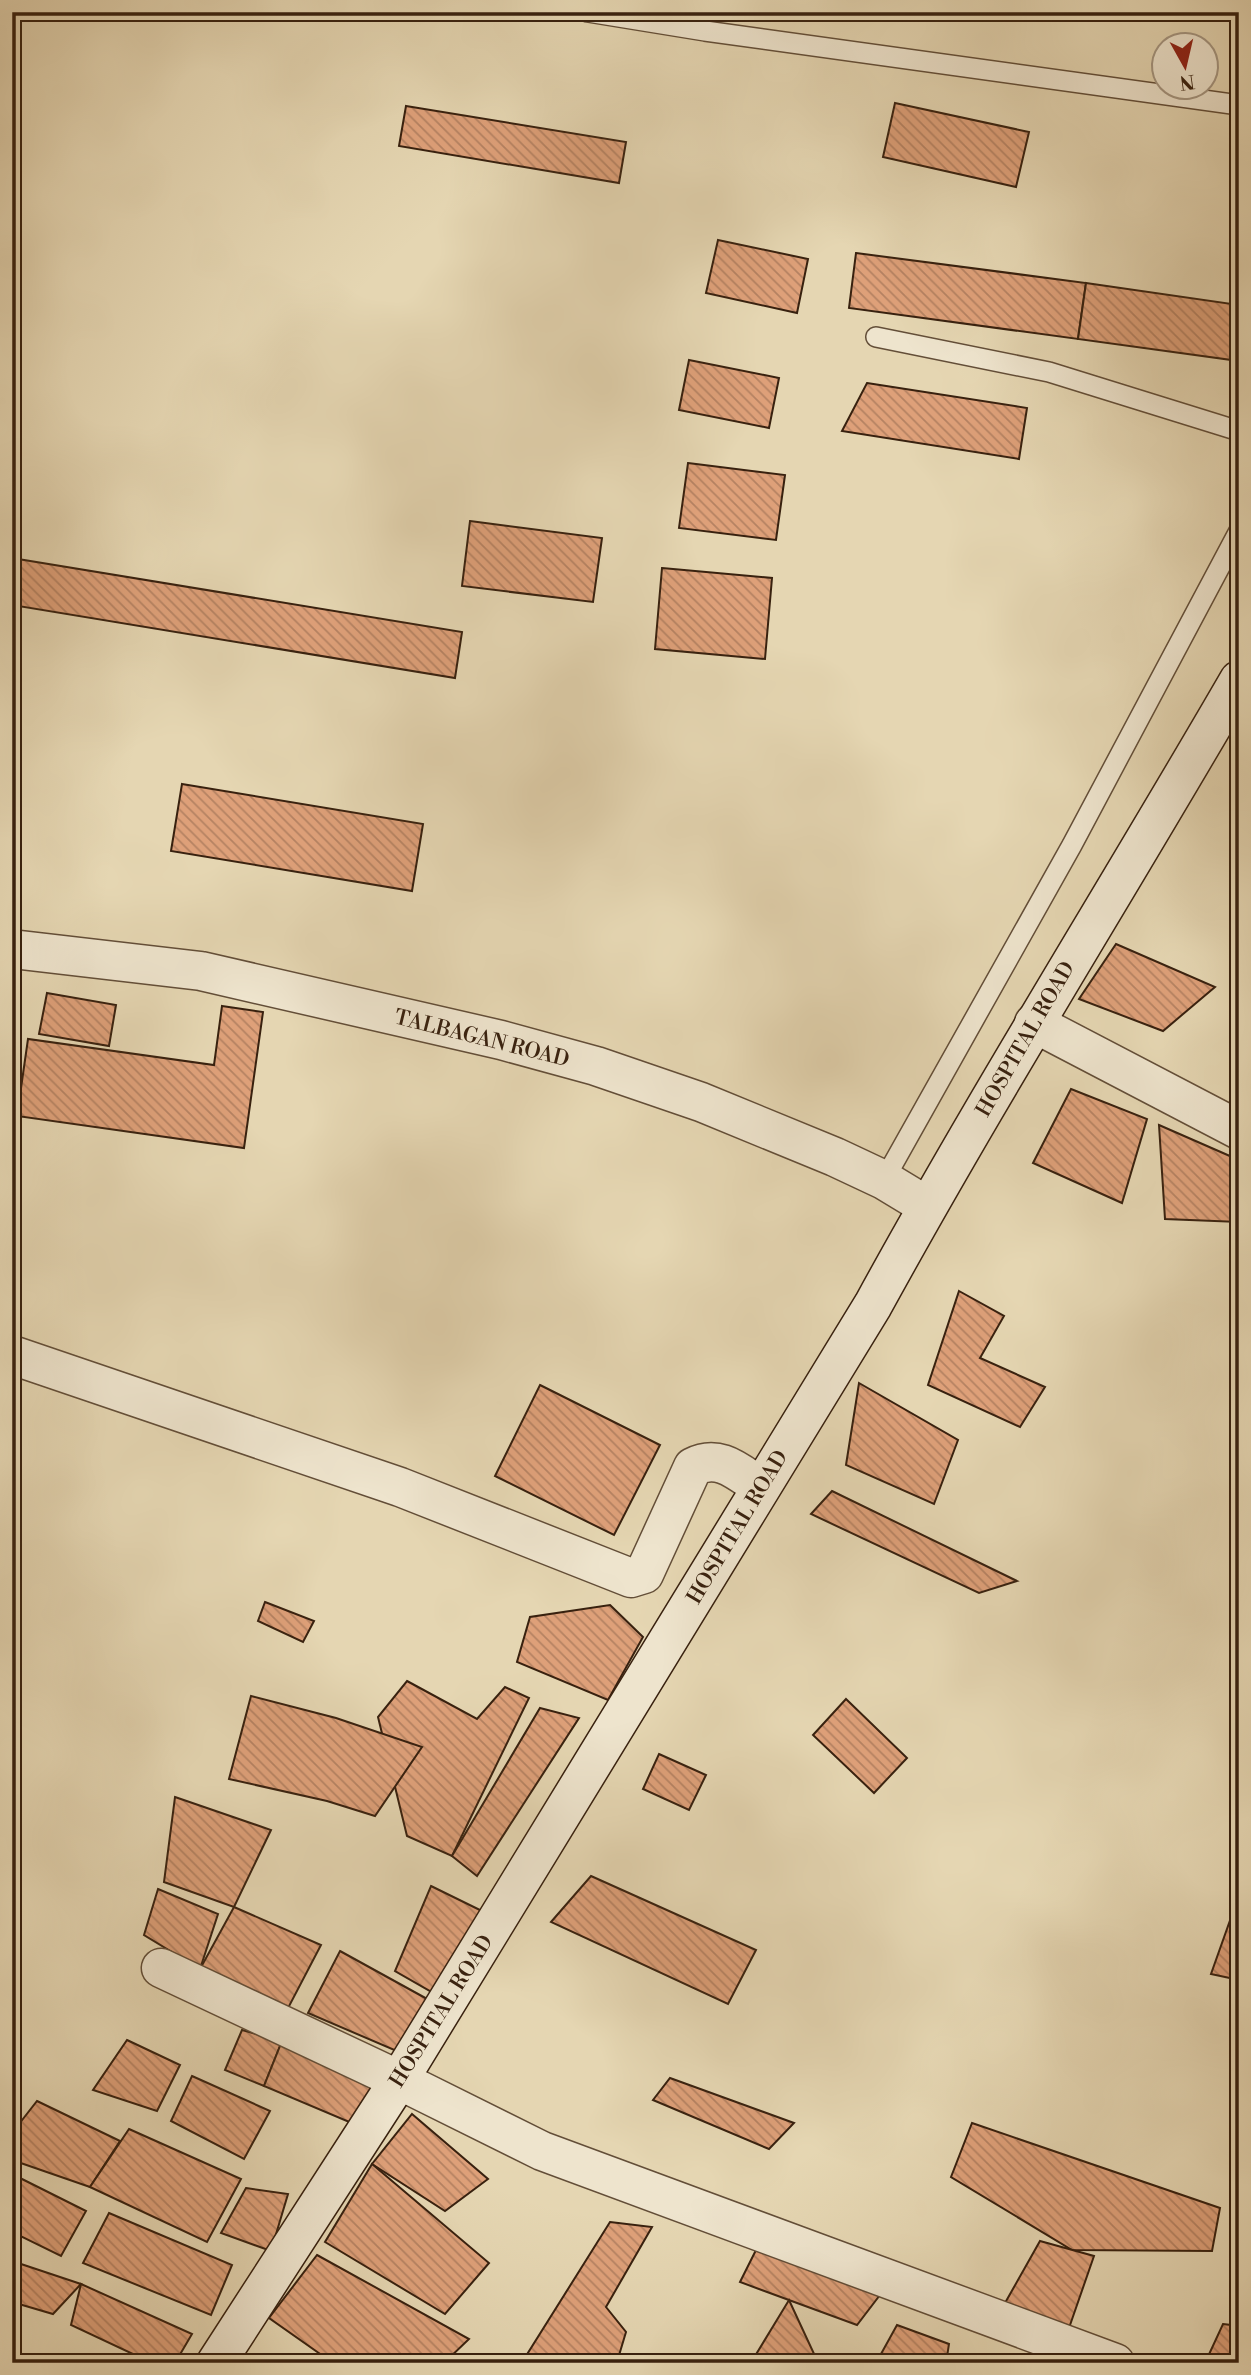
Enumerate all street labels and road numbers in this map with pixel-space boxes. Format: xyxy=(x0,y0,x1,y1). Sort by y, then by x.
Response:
street label: HOSPITAL ROAD xyxy=(971,957,1081,1122)
street label: TALBAGAN ROAD xyxy=(392,1005,572,1073)
street label: HOSPITAL ROAD xyxy=(682,1446,794,1609)
street label: HOSPITAL ROAD xyxy=(384,1930,499,2093)

